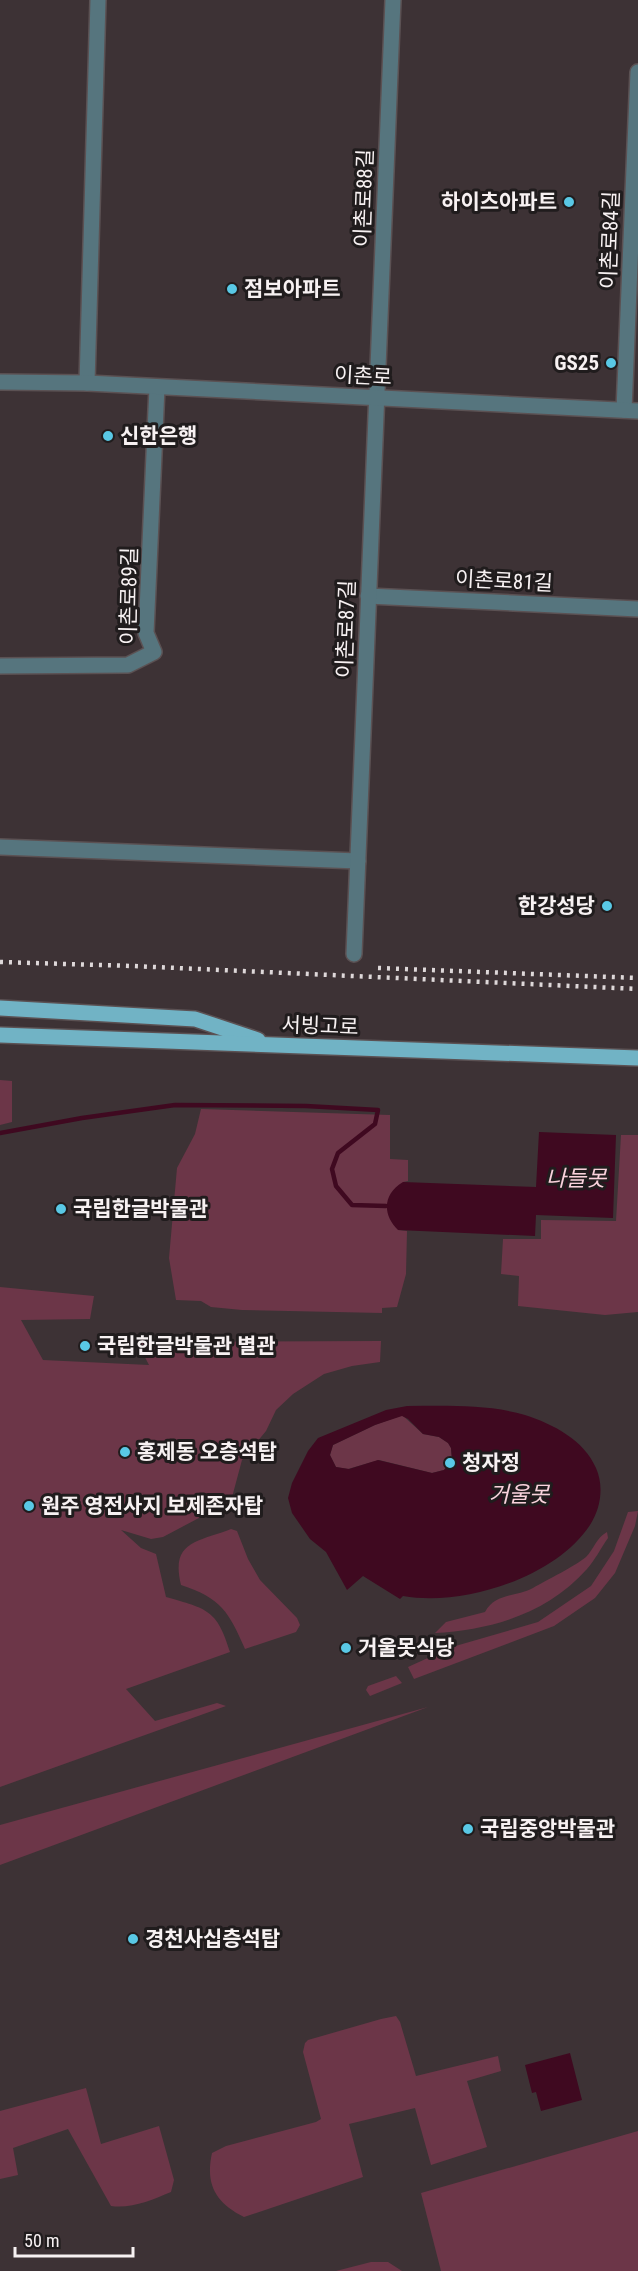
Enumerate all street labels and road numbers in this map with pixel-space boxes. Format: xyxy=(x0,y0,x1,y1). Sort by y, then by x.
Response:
street label: 이촌로88길 xyxy=(350,149,378,247)
street label: 이촌로84길 xyxy=(596,191,624,289)
street label: 이촌로 xyxy=(333,362,393,390)
street label: 이촌로89길 xyxy=(116,547,142,645)
street label: 이촌로81길 xyxy=(454,566,554,596)
street label: 이촌로87길 xyxy=(332,580,360,678)
street label: 서빙고로 xyxy=(281,1013,359,1039)

